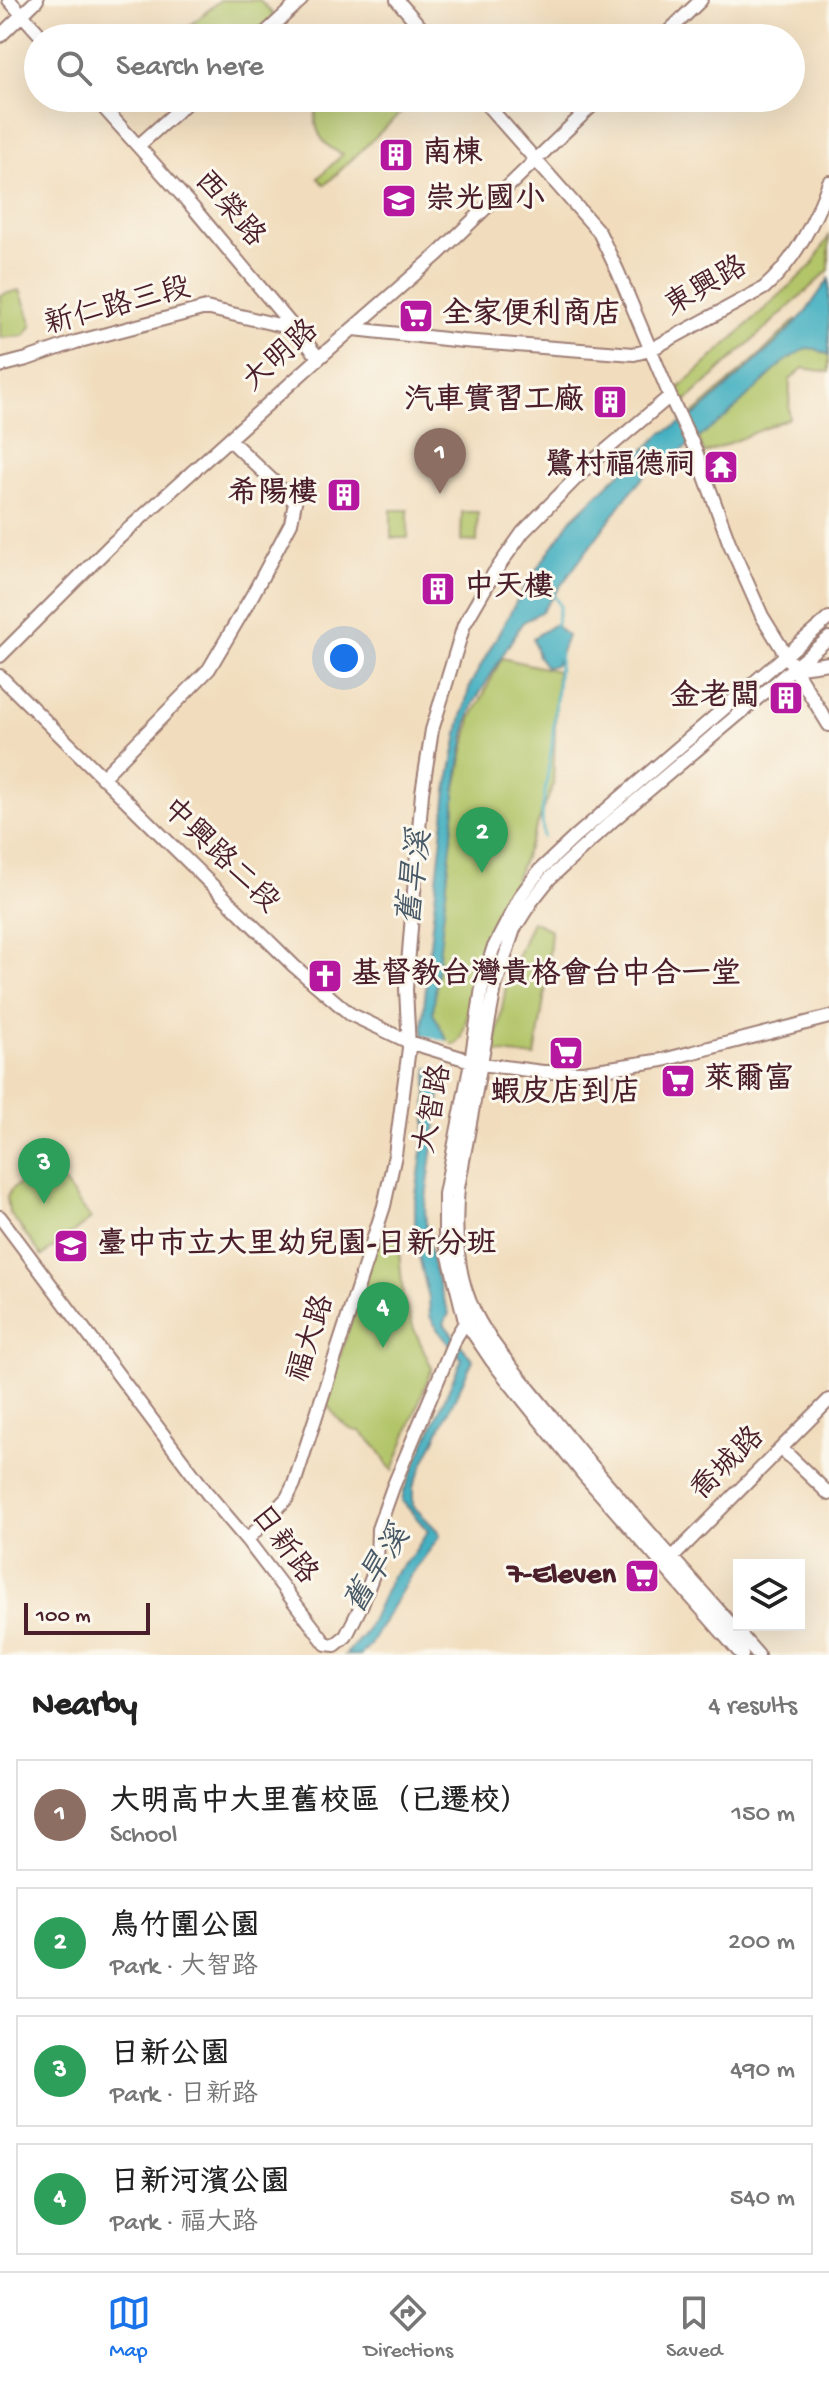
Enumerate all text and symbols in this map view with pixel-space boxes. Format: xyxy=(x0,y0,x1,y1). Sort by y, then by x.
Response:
search box xyxy=(24,24,805,112)
icon: search xyxy=(52,46,96,90)
text: Search here xyxy=(116,51,264,86)
building icon: 南棟 xyxy=(377,136,415,174)
place label: 南棟 xyxy=(422,136,483,173)
street label: 西榮路 xyxy=(185,163,272,255)
place label: 崇光國小 xyxy=(425,181,545,219)
school or university icon: 崇光國小 xyxy=(380,182,418,220)
street label: 東興路 xyxy=(658,249,755,326)
street label: 新仁路三段 xyxy=(41,270,195,344)
supermarket icon: 全家便利商店 xyxy=(397,297,435,335)
place label: 全家便利商店 xyxy=(442,297,622,334)
street label: 大明路 xyxy=(236,312,327,400)
place label: 汽車實習工廠 xyxy=(404,382,584,420)
building icon: 汽車實習工廠 xyxy=(591,383,629,421)
pin: 1 xyxy=(414,428,466,494)
place label: 鷺村福德祠 xyxy=(545,448,695,485)
temple icon: 鷺村福德祠 xyxy=(702,448,740,486)
place label: 希陽樓 xyxy=(228,476,318,513)
building icon: 希陽樓 xyxy=(325,476,363,514)
place label: 中天樓 xyxy=(464,569,554,607)
building icon: 中天樓 xyxy=(419,570,457,608)
your location xyxy=(324,638,364,678)
place label: 金老闆 xyxy=(670,678,760,716)
building icon: 金老闆 xyxy=(767,679,805,717)
street label: 中興路二段 xyxy=(153,790,287,922)
pin: 2 xyxy=(456,807,508,873)
water label: 舊旱溪 xyxy=(390,826,442,928)
place label: 基督教台灣貴格會台中合一堂 xyxy=(351,956,741,994)
church icon: 基督教台灣貴格會台中合一堂 xyxy=(306,957,344,995)
supermarket icon: 蝦皮店到店 xyxy=(547,1034,585,1072)
street label: 大智路 xyxy=(407,1061,461,1157)
supermarket icon: 萊爾富 xyxy=(659,1062,697,1100)
place label: 萊爾富 xyxy=(704,1062,794,1099)
place label: 蝦皮店到店 xyxy=(491,1075,641,1112)
pin: 3 xyxy=(18,1138,70,1204)
place label: 臺中市立大里幼兒園-日新分班 xyxy=(97,1226,496,1264)
school or university icon: 臺中市立大里幼兒園-日新分班 xyxy=(52,1227,90,1265)
pin: 4 xyxy=(357,1282,409,1348)
street label: 福大路 xyxy=(281,1290,344,1387)
street label: 喬城路 xyxy=(683,1419,773,1509)
street label: 日新路 xyxy=(241,1498,325,1592)
water label: 舊旱溪 xyxy=(336,1517,422,1622)
supermarket icon: 7-Eleven xyxy=(623,1557,661,1595)
place label: 7-Eleven xyxy=(505,1559,617,1594)
map controls xyxy=(733,1559,805,1631)
button: layers xyxy=(733,1559,805,1631)
scale bar xyxy=(24,1599,150,1635)
text: 100 m xyxy=(36,1604,91,1630)
text: Nearby xyxy=(32,1687,137,1727)
text: 4 results xyxy=(708,1692,797,1723)
text: 大明高中大里舊校區（已遷校） xyxy=(110,1786,530,1821)
text: 1 xyxy=(55,1800,65,1831)
text: 150 m xyxy=(731,1800,795,1831)
text: School xyxy=(110,1821,178,1852)
text: 鳥竹圍公園 xyxy=(110,1911,260,1946)
text: 2 xyxy=(54,1928,66,1959)
text: 200 m xyxy=(728,1928,795,1959)
text: Park · 大智路 xyxy=(110,1953,258,1984)
text: 日新公園 xyxy=(110,2039,230,2074)
text: 3 xyxy=(53,2056,67,2087)
text: 490 m xyxy=(730,2056,795,2087)
text: Park · 日新路 xyxy=(110,2081,258,2112)
text: 日新河濱公園 xyxy=(110,2167,290,2202)
text: 4 xyxy=(54,2184,66,2215)
text: 540 m xyxy=(730,2184,795,2215)
text: Park · 福大路 xyxy=(110,2209,258,2240)
tab: Map xyxy=(107,2291,151,2365)
tab: Directions xyxy=(364,2291,453,2365)
tab: Saved xyxy=(666,2291,722,2365)

